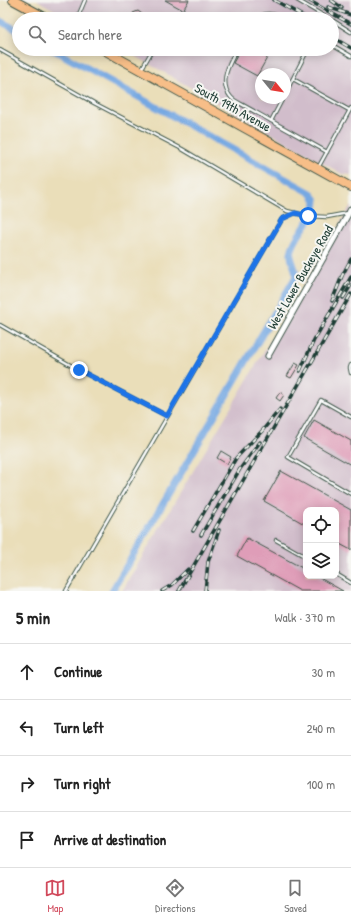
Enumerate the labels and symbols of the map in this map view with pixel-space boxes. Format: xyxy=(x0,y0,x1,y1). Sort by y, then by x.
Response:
north arrow xyxy=(255,68,291,104)
street label: South 19th Avenue xyxy=(192,79,274,135)
route start xyxy=(299,207,317,225)
street label: West Lower Buckeye Road xyxy=(263,222,337,332)
route end xyxy=(70,361,88,379)

